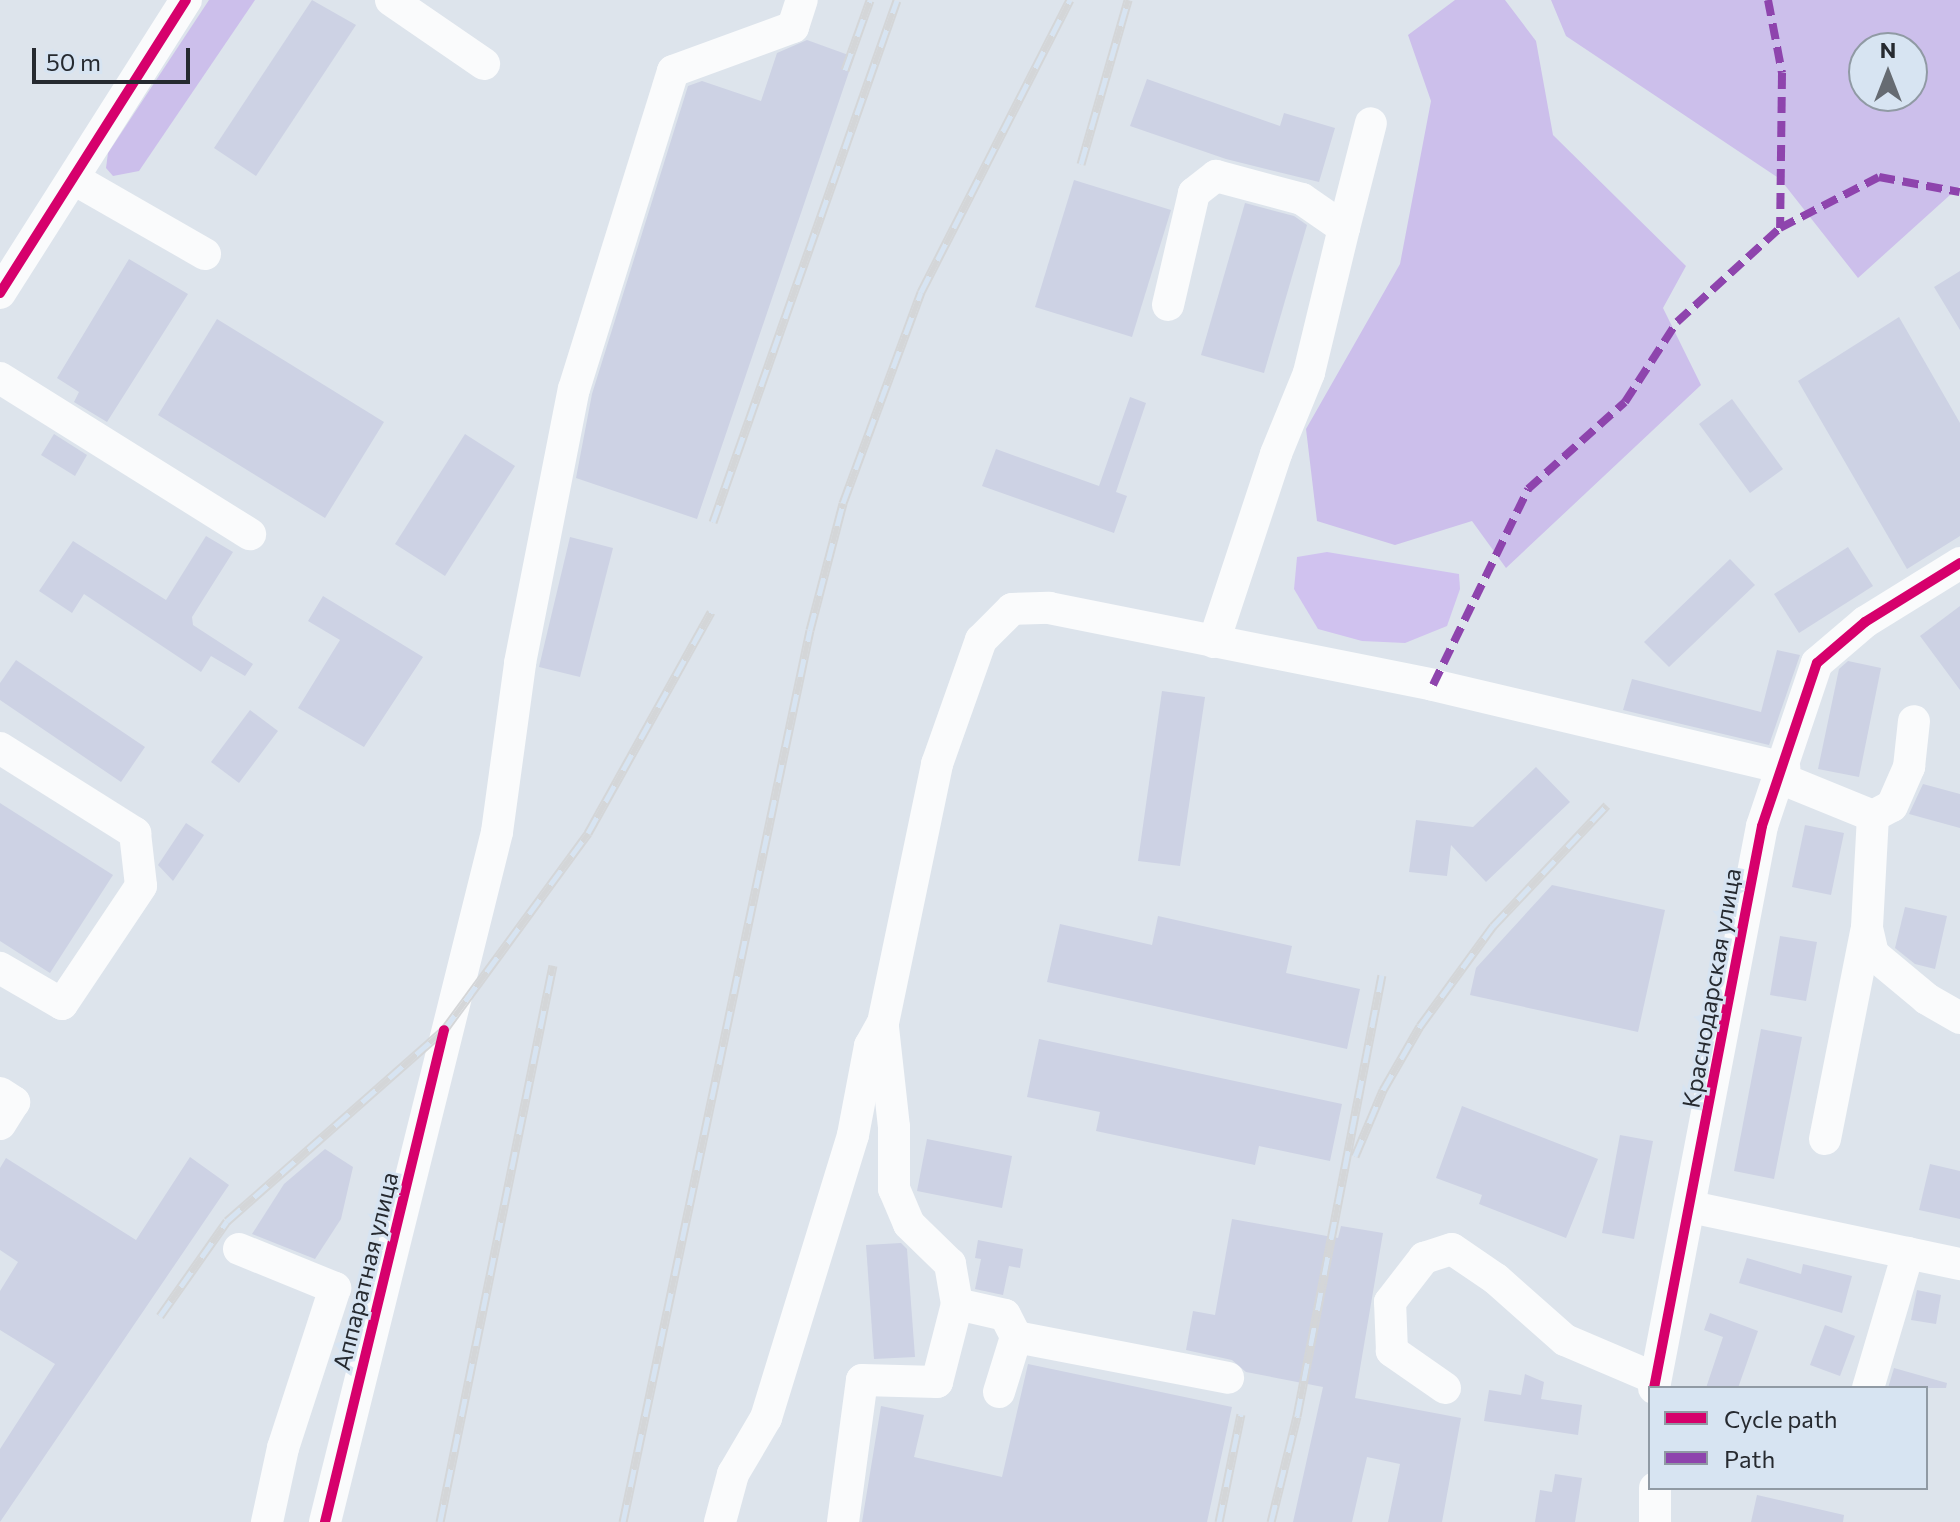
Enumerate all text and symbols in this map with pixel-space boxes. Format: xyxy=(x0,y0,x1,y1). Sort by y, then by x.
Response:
scale bar xyxy=(36,32,194,82)
north arrow xyxy=(1848,32,1928,112)
text: N xyxy=(1880,36,1896,63)
text: 50 m xyxy=(46,47,101,76)
street label: Краснодарская улица xyxy=(1676,866,1746,1110)
street label: Аппаратная улица xyxy=(326,1169,404,1373)
legend xyxy=(1648,1386,1928,1490)
text: Cycle path xyxy=(1724,1404,1838,1433)
text: Path xyxy=(1724,1444,1775,1473)

